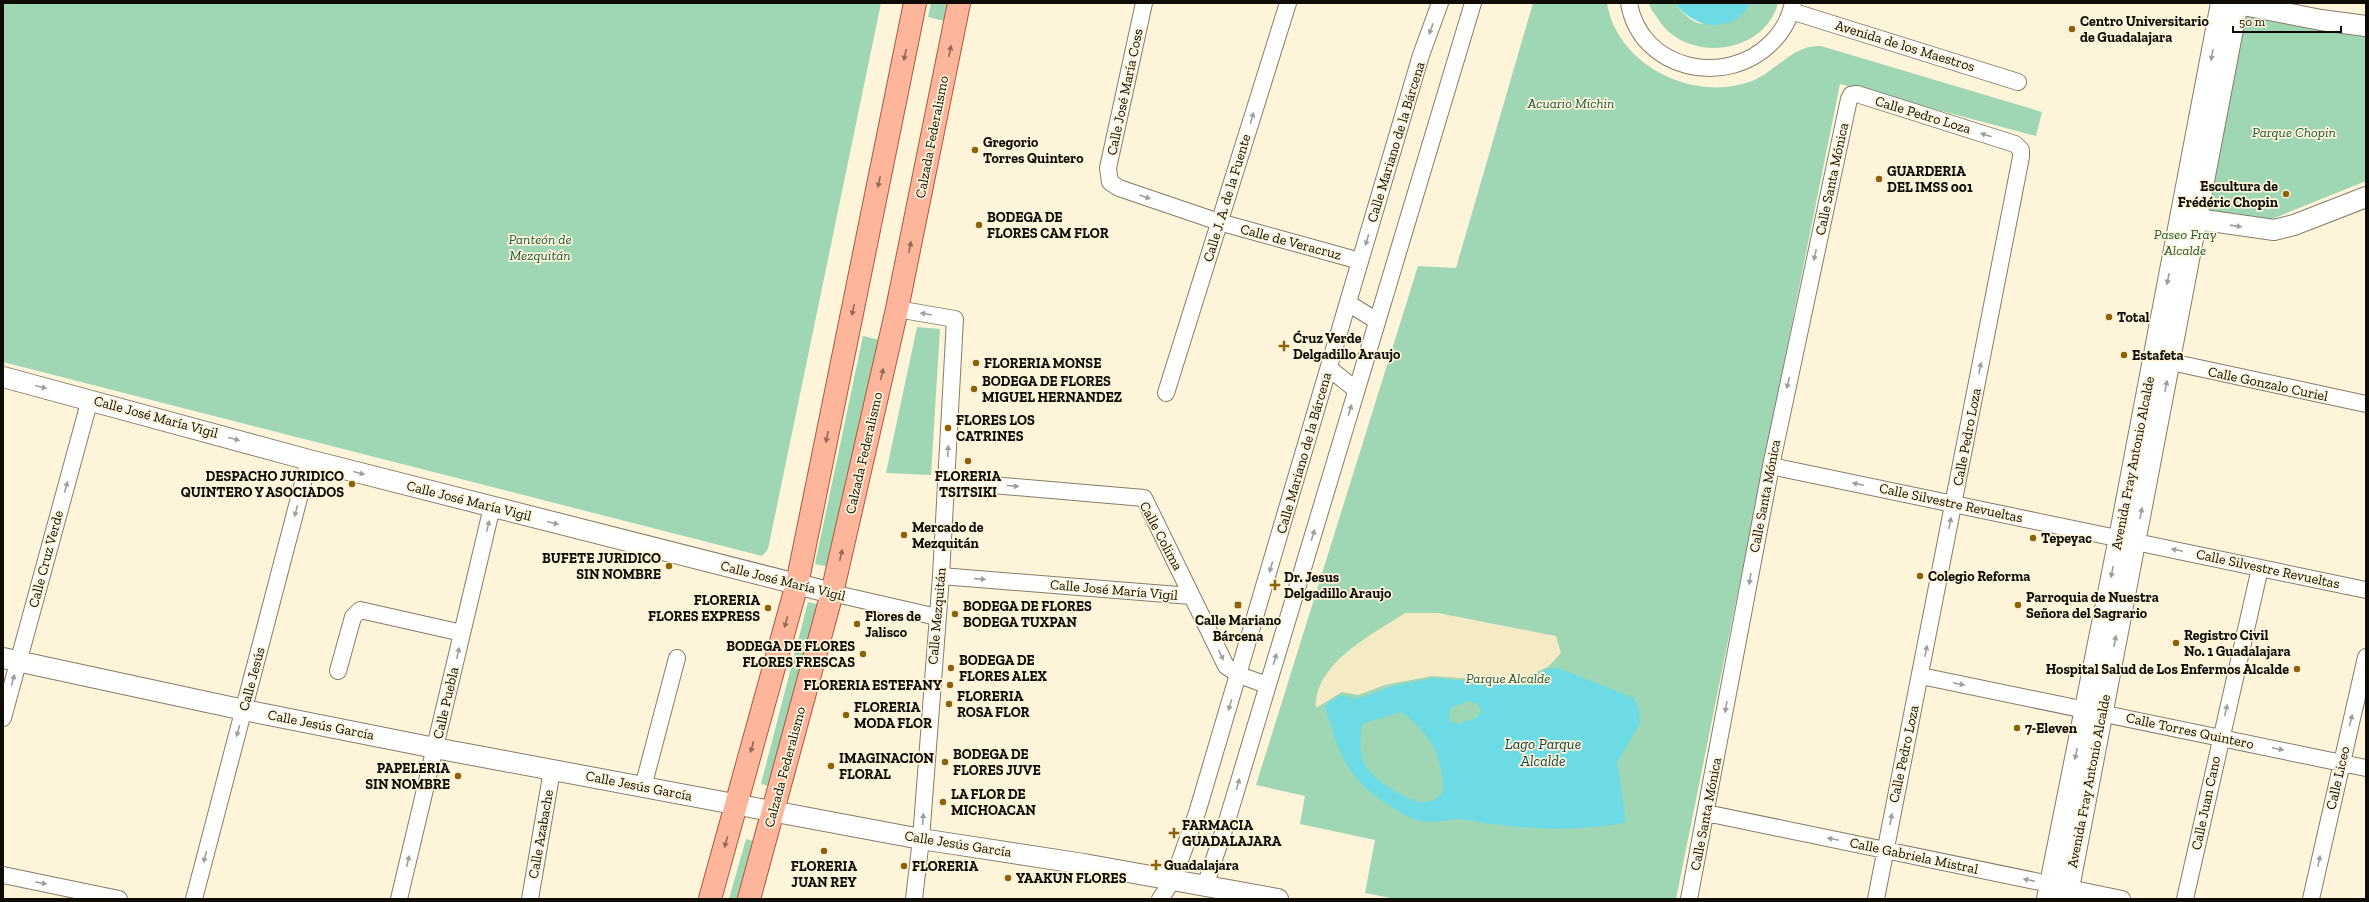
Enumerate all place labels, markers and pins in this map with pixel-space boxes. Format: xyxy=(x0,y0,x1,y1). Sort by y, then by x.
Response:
place label: Centro Universitario de Guadalajara xyxy=(2080,13,2209,46)
marker: Centro Universitario de Guadalajara xyxy=(2067,24,2077,34)
place label: Gregorio Torres Quintero xyxy=(983,134,1084,167)
marker: Gregorio Torres Quintero xyxy=(970,145,980,155)
place label: GUARDERIA DEL IMSS 001 xyxy=(1887,163,1973,196)
marker: GUARDERIA DEL IMSS 001 xyxy=(1874,174,1884,184)
place label: Escultura de Frédéric Chopin xyxy=(2178,178,2279,211)
marker: Escultura de Frédéric Chopin xyxy=(2281,189,2291,199)
place label: BODEGA DE FLORES CAM FLOR xyxy=(987,209,1109,242)
marker: BODEGA DE FLORES CAM FLOR xyxy=(974,220,984,230)
place label: Total xyxy=(2117,309,2149,326)
marker: Total xyxy=(2104,312,2114,322)
place label: Ćruz Verde Delgadillo Araujo xyxy=(1293,330,1401,363)
marker: Ćruz Verde Delgadillo Araujo xyxy=(1278,340,1290,352)
place label: Estafeta xyxy=(2132,347,2184,364)
marker: Estafeta xyxy=(2119,350,2129,360)
place label: FLORERIA MONSE xyxy=(984,355,1101,372)
marker: FLORERIA MONSE xyxy=(971,358,981,368)
place label: BODEGA DE FLORES MIGUEL HERNANDEZ xyxy=(982,373,1122,406)
marker: BODEGA DE FLORES MIGUEL HERNANDEZ xyxy=(969,384,979,394)
place label: FLORES LOS CATRINES xyxy=(956,412,1035,445)
marker: FLORES LOS CATRINES xyxy=(943,423,953,433)
marker: FLORERIA TSITSIKI xyxy=(963,456,973,466)
place label: DESPACHO JURIDICO QUINTERO Y ASOCIADOS xyxy=(181,468,344,501)
place label: FLORERIA TSITSIKI xyxy=(935,468,1002,501)
marker: DESPACHO JURIDICO QUINTERO Y ASOCIADOS xyxy=(347,479,357,489)
place label: Mercado de Mezquitán xyxy=(912,519,984,552)
marker: Mercado de Mezquitán xyxy=(899,530,909,540)
place label: Tepeyac xyxy=(2041,530,2092,547)
marker: Tepeyac xyxy=(2028,533,2038,543)
place label: BUFETE JURIDICO SIN NOMBRE xyxy=(542,550,661,583)
marker: BUFETE JURIDICO SIN NOMBRE xyxy=(664,561,674,571)
place label: Colegio Reforma xyxy=(1928,568,2030,585)
place label: Dr. Jesus Delgadillo Araujo xyxy=(1284,569,1392,602)
marker: Colegio Reforma xyxy=(1915,571,1925,581)
marker: Dr. Jesus Delgadillo Araujo xyxy=(1269,579,1281,591)
place label: Parroquia de Nuestra Señora del Sagrario xyxy=(2026,589,2159,622)
place label: FLORERIA FLORES EXPRESS xyxy=(648,592,760,625)
place label: BODEGA DE FLORES BODEGA TUXPAN xyxy=(963,598,1092,631)
marker: Calle Mariano Bárcena xyxy=(1233,600,1243,610)
marker: Parroquia de Nuestra Señora del Sagrario xyxy=(2013,600,2023,610)
marker: FLORERIA FLORES EXPRESS xyxy=(763,603,773,613)
place label: Flores de Jalisco xyxy=(865,608,921,641)
marker: BODEGA DE FLORES BODEGA TUXPAN xyxy=(950,609,960,619)
place label: Calle Mariano Bárcena xyxy=(1195,612,1282,645)
marker: Flores de Jalisco xyxy=(852,619,862,629)
place label: Registro Civil No. 1 Guadalajara xyxy=(2184,627,2291,660)
place label: BODEGA DE FLORES FLORES FRESCAS xyxy=(726,638,855,671)
marker: Registro Civil No. 1 Guadalajara xyxy=(2171,638,2181,648)
marker: BODEGA DE FLORES FLORES FRESCAS xyxy=(858,649,868,659)
place label: BODEGA DE FLORES ALEX xyxy=(959,652,1048,685)
place label: Hospital Salud de Los Enfermos Alcalde xyxy=(2046,661,2289,678)
marker: BODEGA DE FLORES ALEX xyxy=(946,663,956,673)
marker: Hospital Salud de Los Enfermos Alcalde xyxy=(2292,664,2302,674)
place label: FLORERIA ESTEFANY xyxy=(804,677,942,694)
marker: FLORERIA ESTEFANY xyxy=(945,680,955,690)
place label: FLORERIA ROSA FLOR xyxy=(957,688,1030,721)
place label: FLORERIA MODA FLOR xyxy=(854,699,932,732)
marker: FLORERIA ROSA FLOR xyxy=(944,699,954,709)
marker: FLORERIA MODA FLOR xyxy=(841,710,851,720)
place label: 7-Eleven xyxy=(2025,720,2078,737)
marker: 7-Eleven xyxy=(2012,723,2022,733)
place label: BODEGA DE FLORES JUVE xyxy=(953,746,1041,779)
place label: IMAGINACION FLORAL xyxy=(839,750,934,783)
marker: BODEGA DE FLORES JUVE xyxy=(940,757,950,767)
place label: PAPELERIA SIN NOMBRE xyxy=(365,760,450,793)
marker: IMAGINACION FLORAL xyxy=(826,761,836,771)
marker: PAPELERIA SIN NOMBRE xyxy=(453,771,463,781)
place label: LA FLOR DE MICHOACAN xyxy=(951,786,1036,819)
marker: LA FLOR DE MICHOACAN xyxy=(938,797,948,807)
place label: FARMACIA GUADALAJARA xyxy=(1182,817,1282,850)
marker: FARMACIA GUADALAJARA xyxy=(1169,828,1179,838)
marker: FLORERIA JUAN REY xyxy=(819,846,829,856)
place label: Guadalajara xyxy=(1164,857,1239,874)
place label: FLORERIA JUAN REY xyxy=(791,858,858,891)
place label: FLORERIA xyxy=(912,858,979,875)
marker: Guadalajara xyxy=(1151,860,1161,870)
marker: FLORERIA xyxy=(899,861,909,871)
place label: YAAKUN FLORES xyxy=(1016,870,1127,887)
marker: YAAKUN FLORES xyxy=(1003,873,1013,883)

